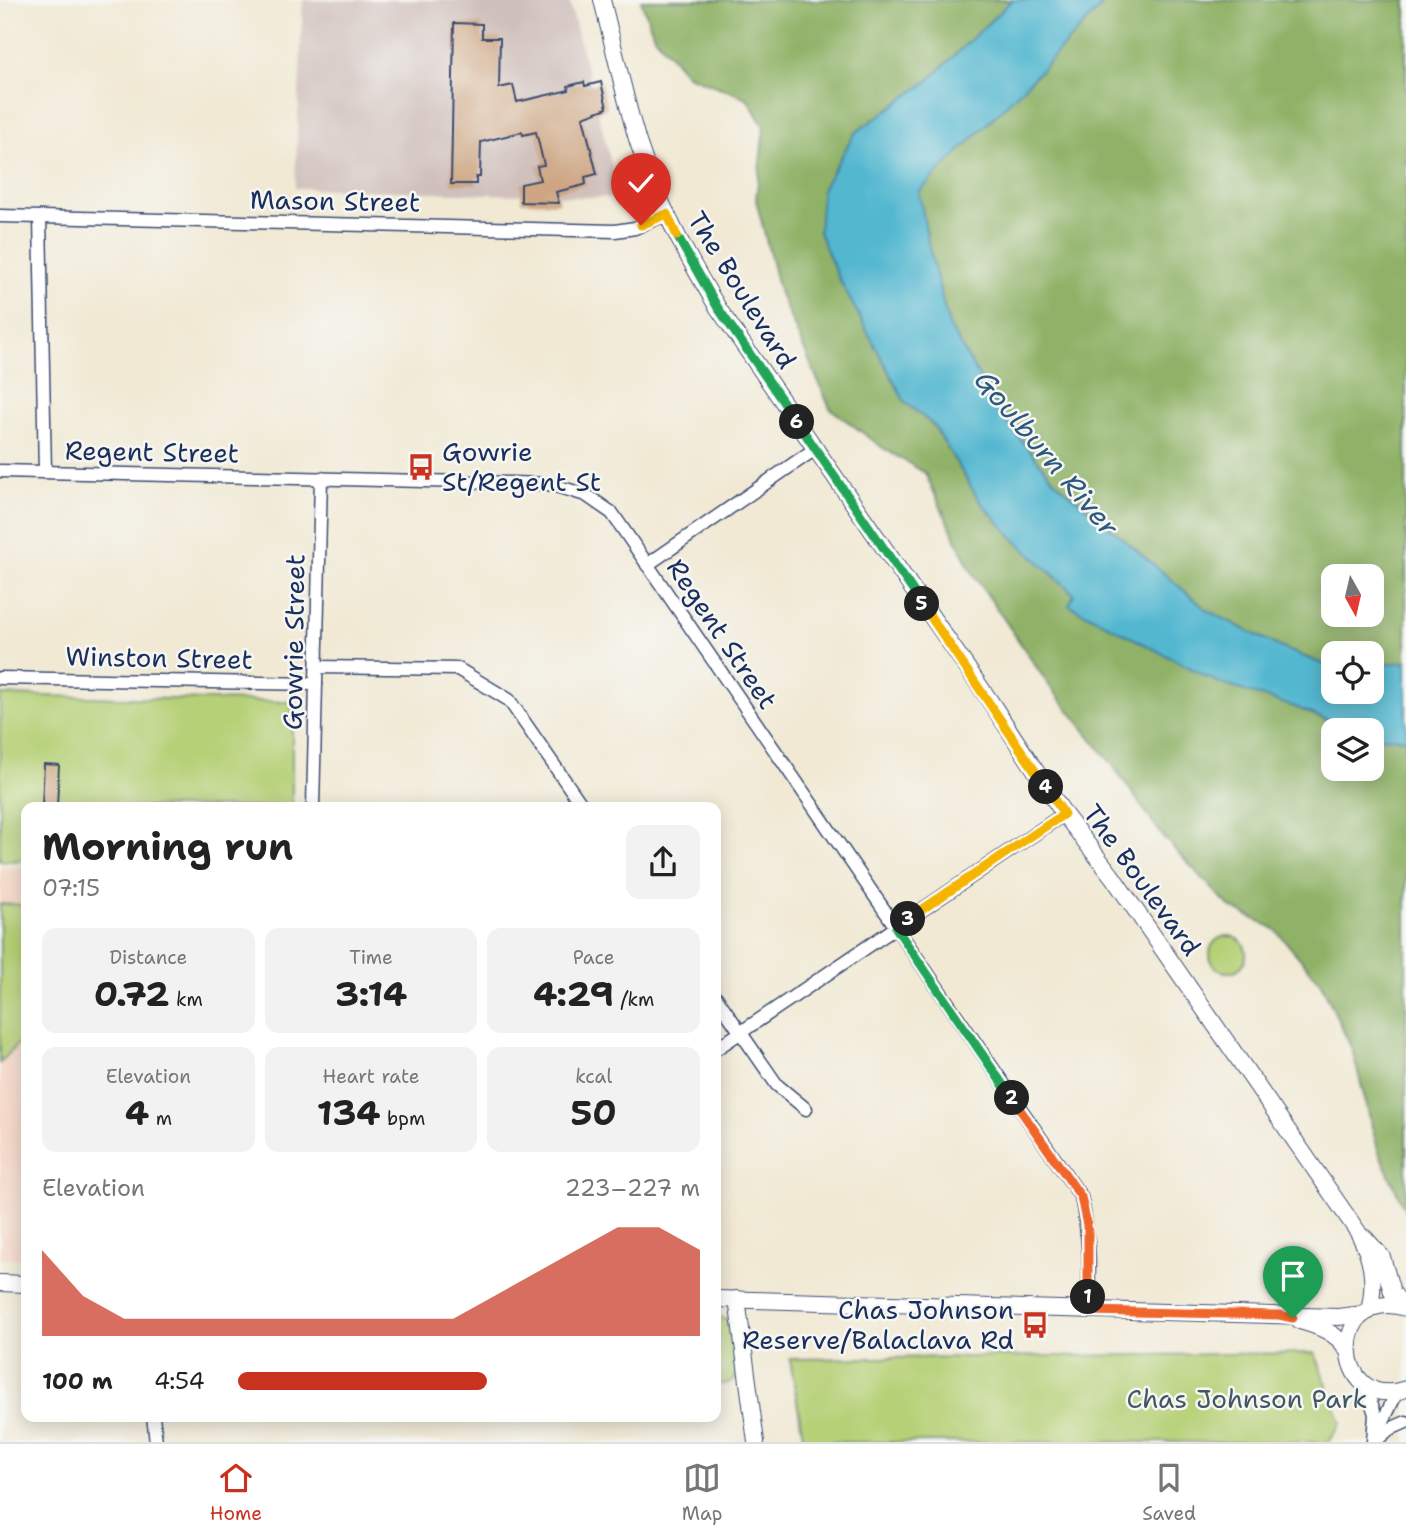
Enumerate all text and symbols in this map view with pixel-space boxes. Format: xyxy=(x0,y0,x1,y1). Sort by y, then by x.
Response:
pin xyxy=(611,153,671,225)
icon: check xyxy=(622,164,660,202)
street label: Mason Street xyxy=(249,182,421,219)
street label: The Boulevard xyxy=(680,204,805,375)
water label: Goulburn River xyxy=(966,362,1128,545)
pin: 6 xyxy=(780,404,814,440)
text: 6 xyxy=(790,409,803,434)
street label: Regent Street xyxy=(65,432,239,471)
place label: Gowrie St/Regent St xyxy=(442,434,601,499)
bus stop icon: Gowrie St/Regent St xyxy=(406,452,436,482)
street label: Regent Street xyxy=(659,552,786,716)
street label: Gowrie Street xyxy=(274,554,313,730)
north arrow xyxy=(1321,564,1384,626)
map controls xyxy=(1321,564,1384,781)
pin: 5 xyxy=(904,586,940,622)
text: 5 xyxy=(916,591,927,616)
street label: Winston Street xyxy=(65,638,253,677)
button: locate xyxy=(1321,641,1384,704)
button: layers xyxy=(1321,718,1384,781)
pin: 4 xyxy=(1028,770,1064,804)
text: 4 xyxy=(1039,774,1052,799)
street label: The Boulevard xyxy=(1076,797,1209,963)
text: Morning run xyxy=(42,821,293,872)
button: share xyxy=(626,825,700,899)
text: 07:15 xyxy=(42,873,100,903)
pin: 3 xyxy=(890,902,926,936)
text: 3 xyxy=(901,906,914,931)
text: Distance xyxy=(109,945,187,970)
text: Time xyxy=(349,945,393,970)
text: Pace xyxy=(573,945,615,970)
text: 0.72 xyxy=(94,970,170,1017)
text: 3:14 xyxy=(335,970,407,1017)
text: 4:29 xyxy=(533,970,614,1017)
text: km xyxy=(170,987,203,1012)
text: /km xyxy=(614,987,654,1012)
text: Elevation xyxy=(106,1064,191,1089)
text: Heart rate xyxy=(323,1064,419,1089)
text: kcal xyxy=(575,1064,612,1089)
pin: 2 xyxy=(995,1080,1030,1116)
text: 2 xyxy=(1005,1085,1018,1110)
text: 4 xyxy=(125,1089,149,1136)
text: 134 xyxy=(317,1089,381,1136)
text: 50 xyxy=(571,1089,617,1136)
text: m xyxy=(149,1106,172,1131)
text: bpm xyxy=(381,1106,425,1131)
text: Elevation xyxy=(42,1173,145,1203)
text: 223–227 m xyxy=(565,1173,700,1203)
pin xyxy=(1263,1246,1323,1318)
icon: arrive xyxy=(1274,1257,1312,1295)
pin: 1 xyxy=(1070,1280,1106,1314)
text: 1 xyxy=(1083,1284,1092,1309)
place label: Chas Johnson Reserve/Balaclava Rd xyxy=(742,1292,1014,1357)
bus stop icon: Chas Johnson Reserve/Balaclava Rd xyxy=(1020,1310,1050,1340)
text: 100 m xyxy=(42,1366,113,1396)
text: 4:54 xyxy=(154,1366,205,1396)
park label: Chas Johnson Park xyxy=(1127,1381,1367,1416)
tab: Home xyxy=(210,1459,262,1526)
tab: Map xyxy=(682,1459,722,1526)
tab: Saved xyxy=(1142,1459,1196,1526)

